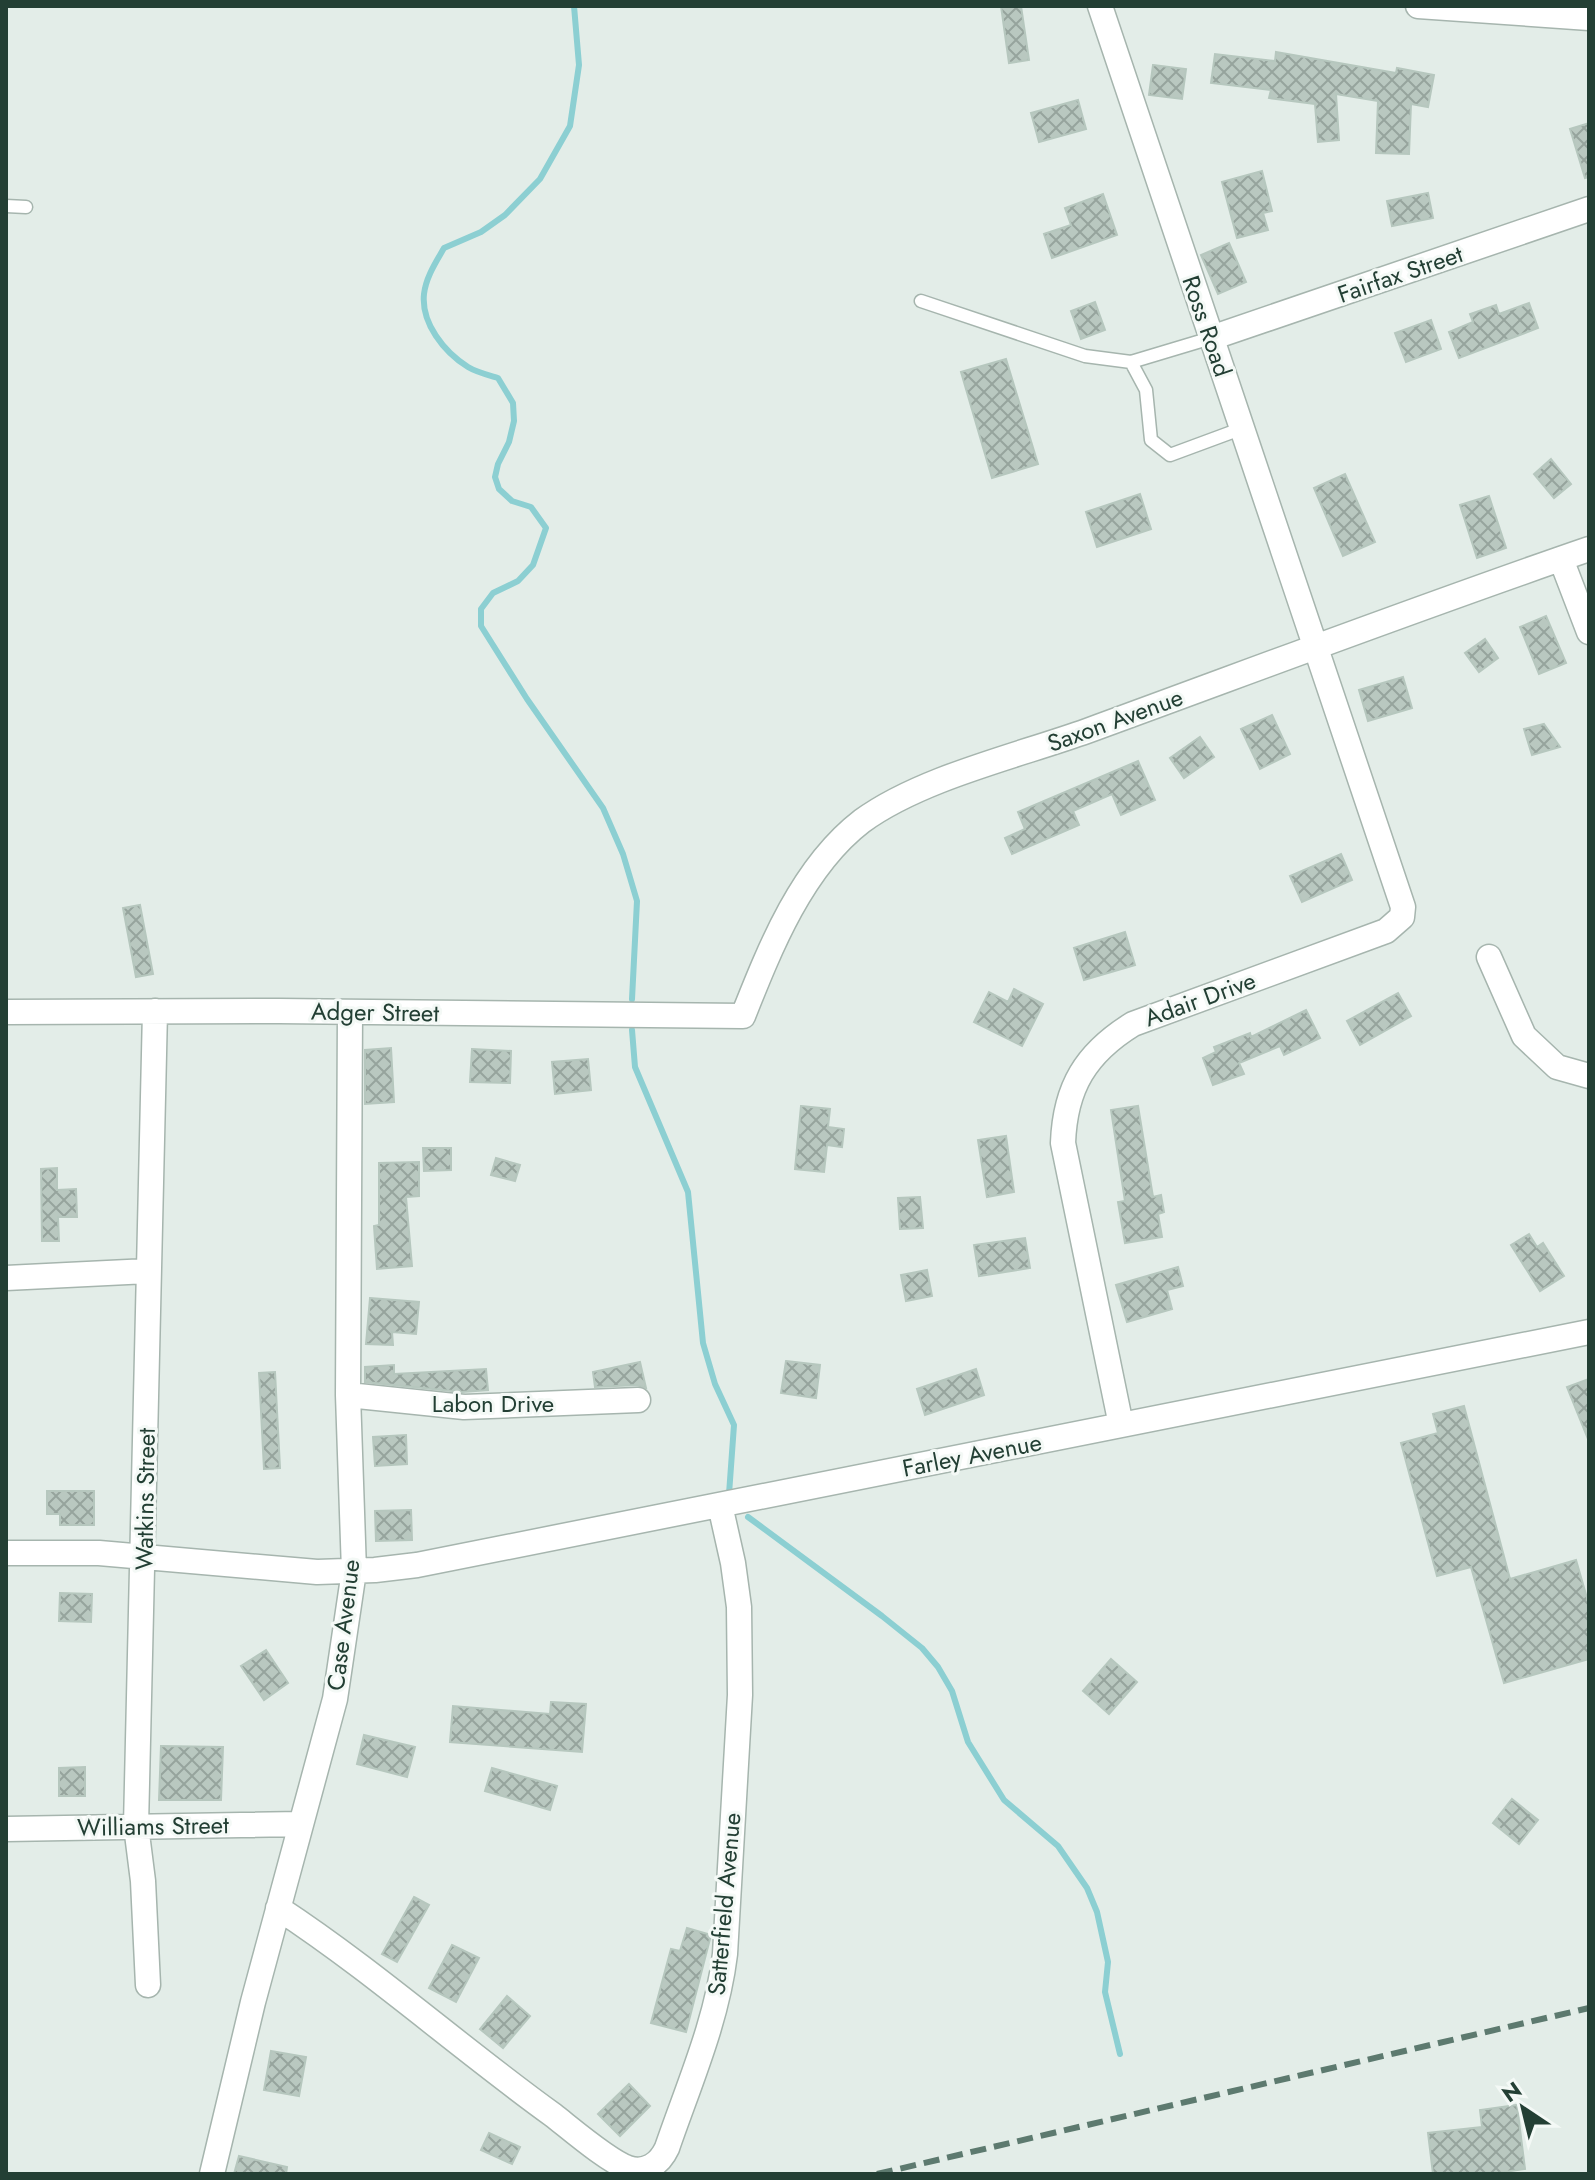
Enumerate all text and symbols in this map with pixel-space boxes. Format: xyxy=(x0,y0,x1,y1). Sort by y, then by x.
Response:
street label: Fairfax Street xyxy=(1333,236,1467,312)
street label: Ross Road xyxy=(1173,271,1241,381)
street label: Saxon Avenue xyxy=(1042,679,1188,761)
street label: Adair Drive xyxy=(1139,963,1261,1035)
street label: Adger Street xyxy=(311,993,440,1031)
street label: Labon Drive xyxy=(432,1386,554,1421)
street label: Farley Avenue xyxy=(899,1424,1045,1486)
street label: Watkins Street xyxy=(126,1427,164,1570)
street label: Case Avenue xyxy=(318,1557,368,1693)
street label: Williams Street xyxy=(77,1807,229,1845)
street label: Satterfield Avenue xyxy=(699,1811,749,1997)
north arrow xyxy=(1483,2068,1563,2148)
text: N xyxy=(1495,2074,1528,2110)

